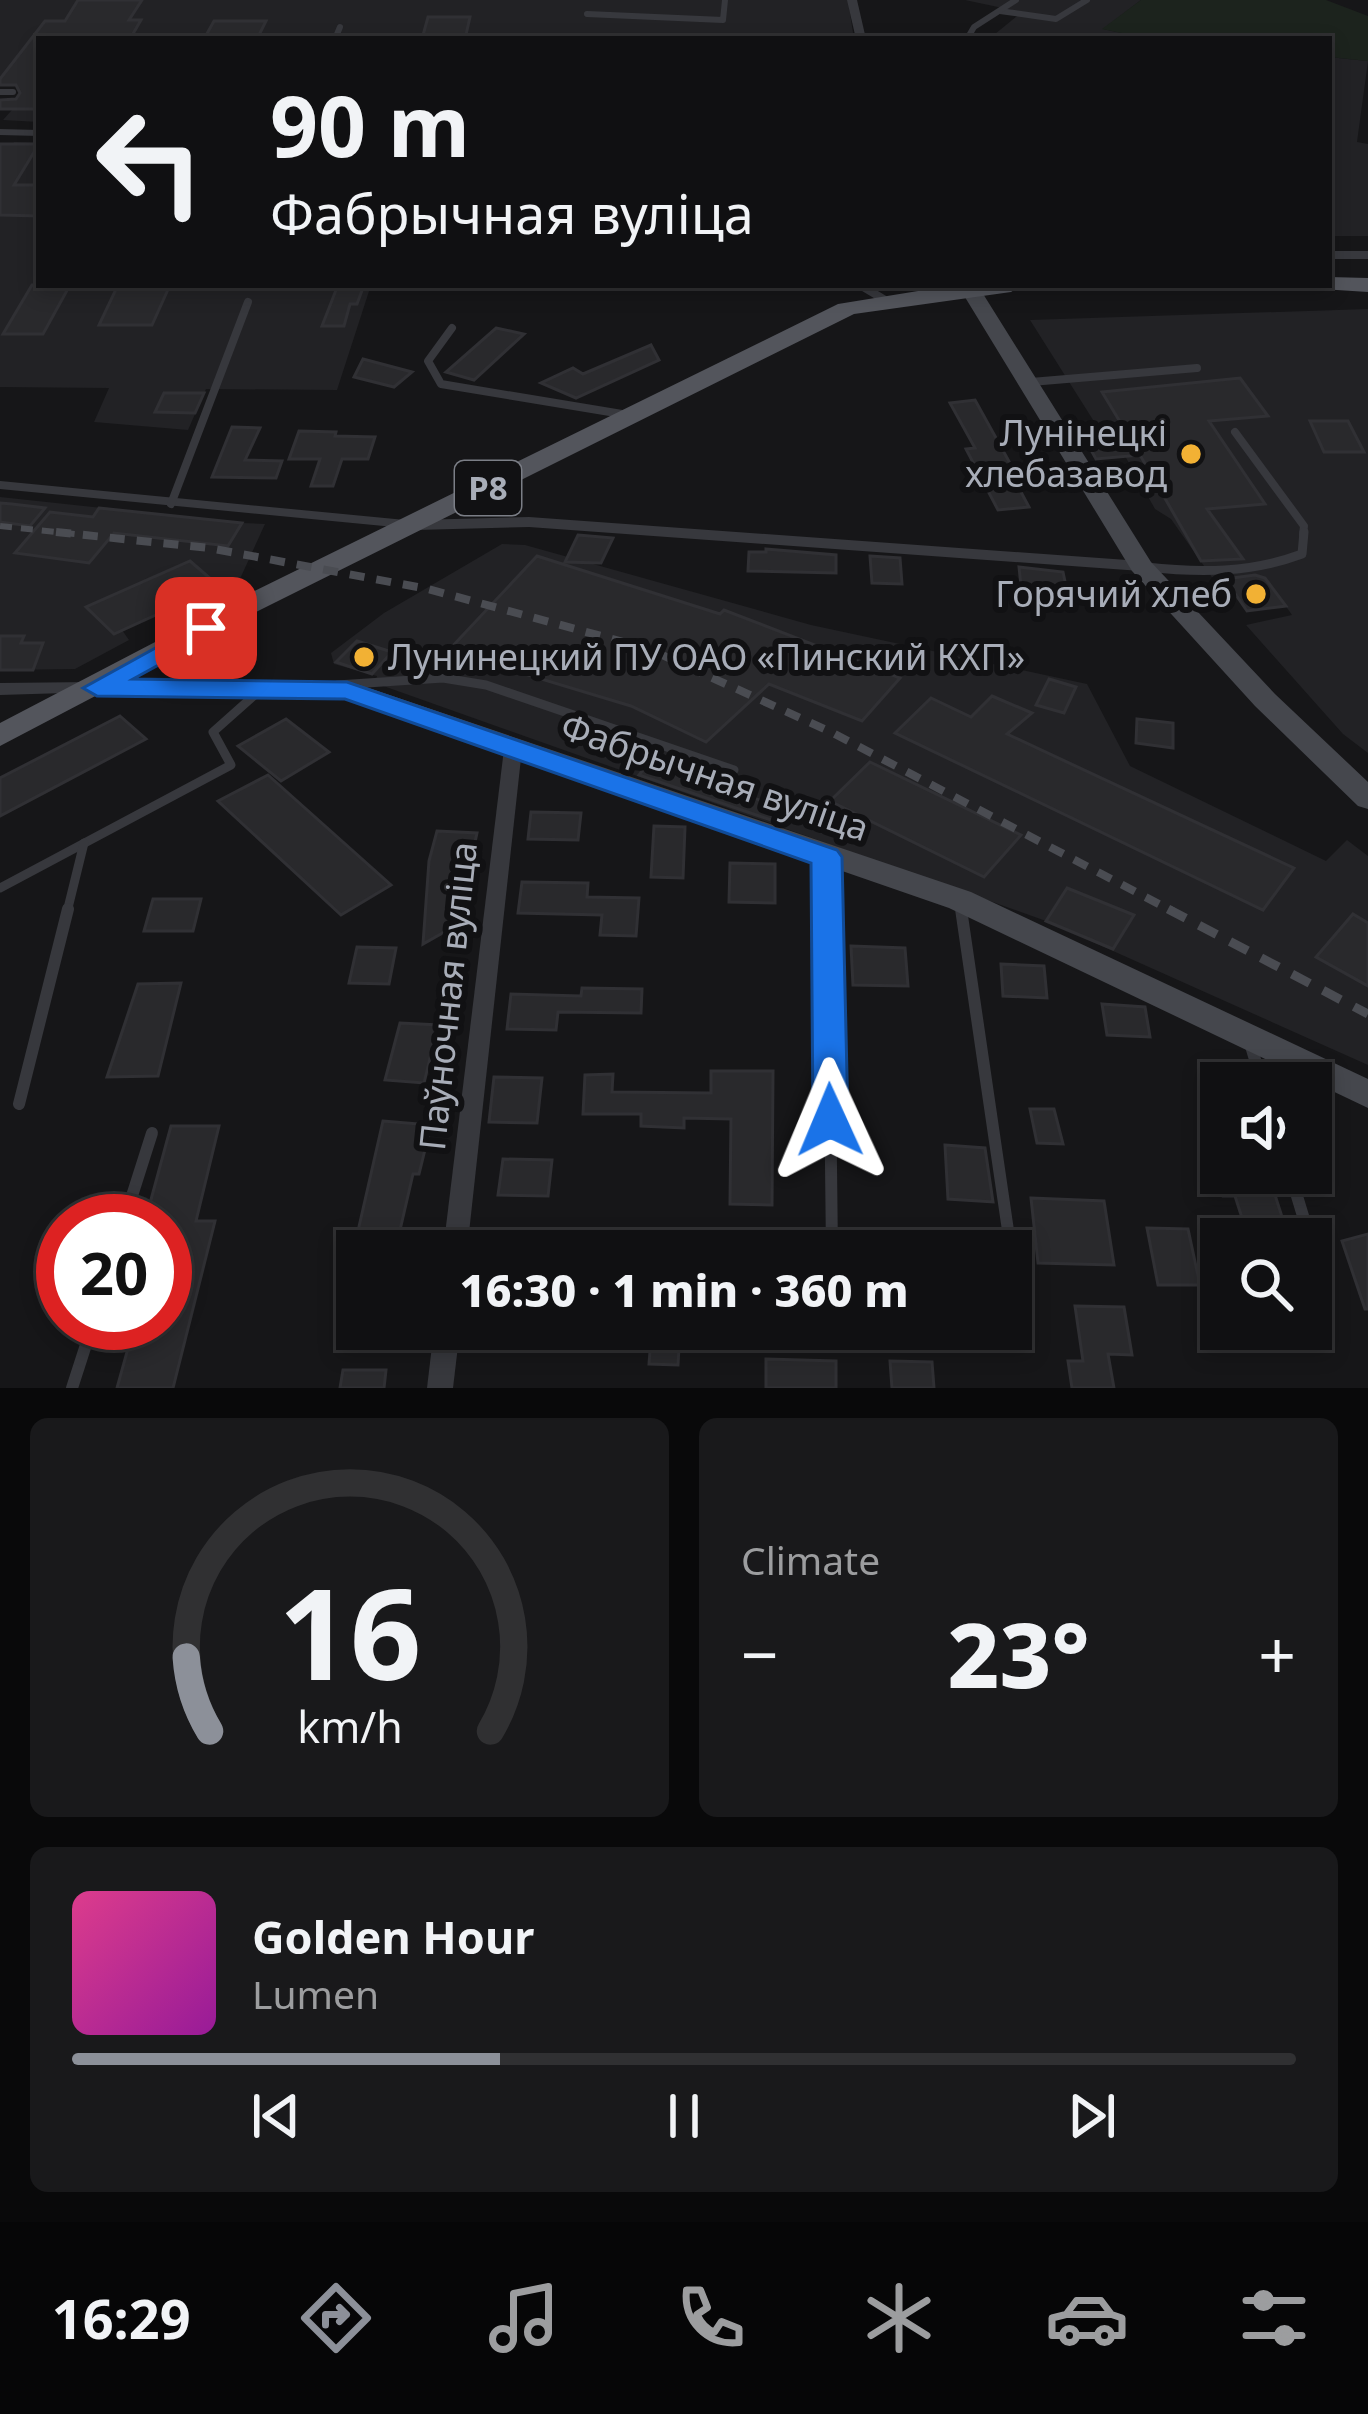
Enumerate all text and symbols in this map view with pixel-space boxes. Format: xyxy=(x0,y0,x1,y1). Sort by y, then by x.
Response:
text: 90 m xyxy=(270,67,470,182)
icon: left xyxy=(72,84,228,240)
text: Фабрычная вуліца xyxy=(270,176,754,250)
place label: Лунінецкі хлебазавод xyxy=(965,408,1167,498)
marker: Лунінецкі хлебазавод xyxy=(1178,441,1204,467)
road number: Р8 xyxy=(455,461,521,515)
place label: Горячий хлеб xyxy=(995,569,1232,618)
pin xyxy=(155,577,257,679)
marker: Горячий хлеб xyxy=(1243,581,1269,607)
icon: arrive xyxy=(173,595,239,661)
place label: Лунинецкий ПУ ОАО «Пинский КХП» xyxy=(388,632,1025,681)
marker: Лунинецкий ПУ ОАО «Пинский КХП» xyxy=(351,644,377,670)
street label: Фабрычная вуліца xyxy=(555,701,876,852)
street label: Паўночная вуліца xyxy=(407,839,488,1153)
position arrow xyxy=(767,1057,893,1183)
map controls xyxy=(1200,1062,1332,1350)
button: sound xyxy=(1200,1062,1332,1194)
speed limit sign: 20 xyxy=(36,1194,192,1350)
button: search xyxy=(1200,1218,1332,1350)
text: 16:30 · 1 min · 360 m xyxy=(459,1259,909,1320)
text: Climate xyxy=(741,1533,880,1586)
text: 16 xyxy=(278,1547,421,1717)
text: 23° xyxy=(947,1592,1090,1714)
text: − xyxy=(741,1608,779,1698)
text: + xyxy=(1258,1608,1296,1698)
text: km/h xyxy=(297,1696,402,1755)
text: Golden Hour xyxy=(252,1906,534,1967)
text: Lumen xyxy=(252,1967,379,2020)
icon: previous xyxy=(243,2083,309,2149)
icon: pause xyxy=(651,2083,717,2149)
icon: next xyxy=(1059,2083,1125,2149)
icon: directions xyxy=(294,2276,378,2360)
icon: music xyxy=(482,2276,566,2360)
icon: phone xyxy=(669,2276,753,2360)
icon: climate xyxy=(857,2276,941,2360)
icon: car xyxy=(1045,2276,1129,2360)
icon: filters xyxy=(1232,2276,1316,2360)
text: 16:29 xyxy=(52,2281,191,2355)

